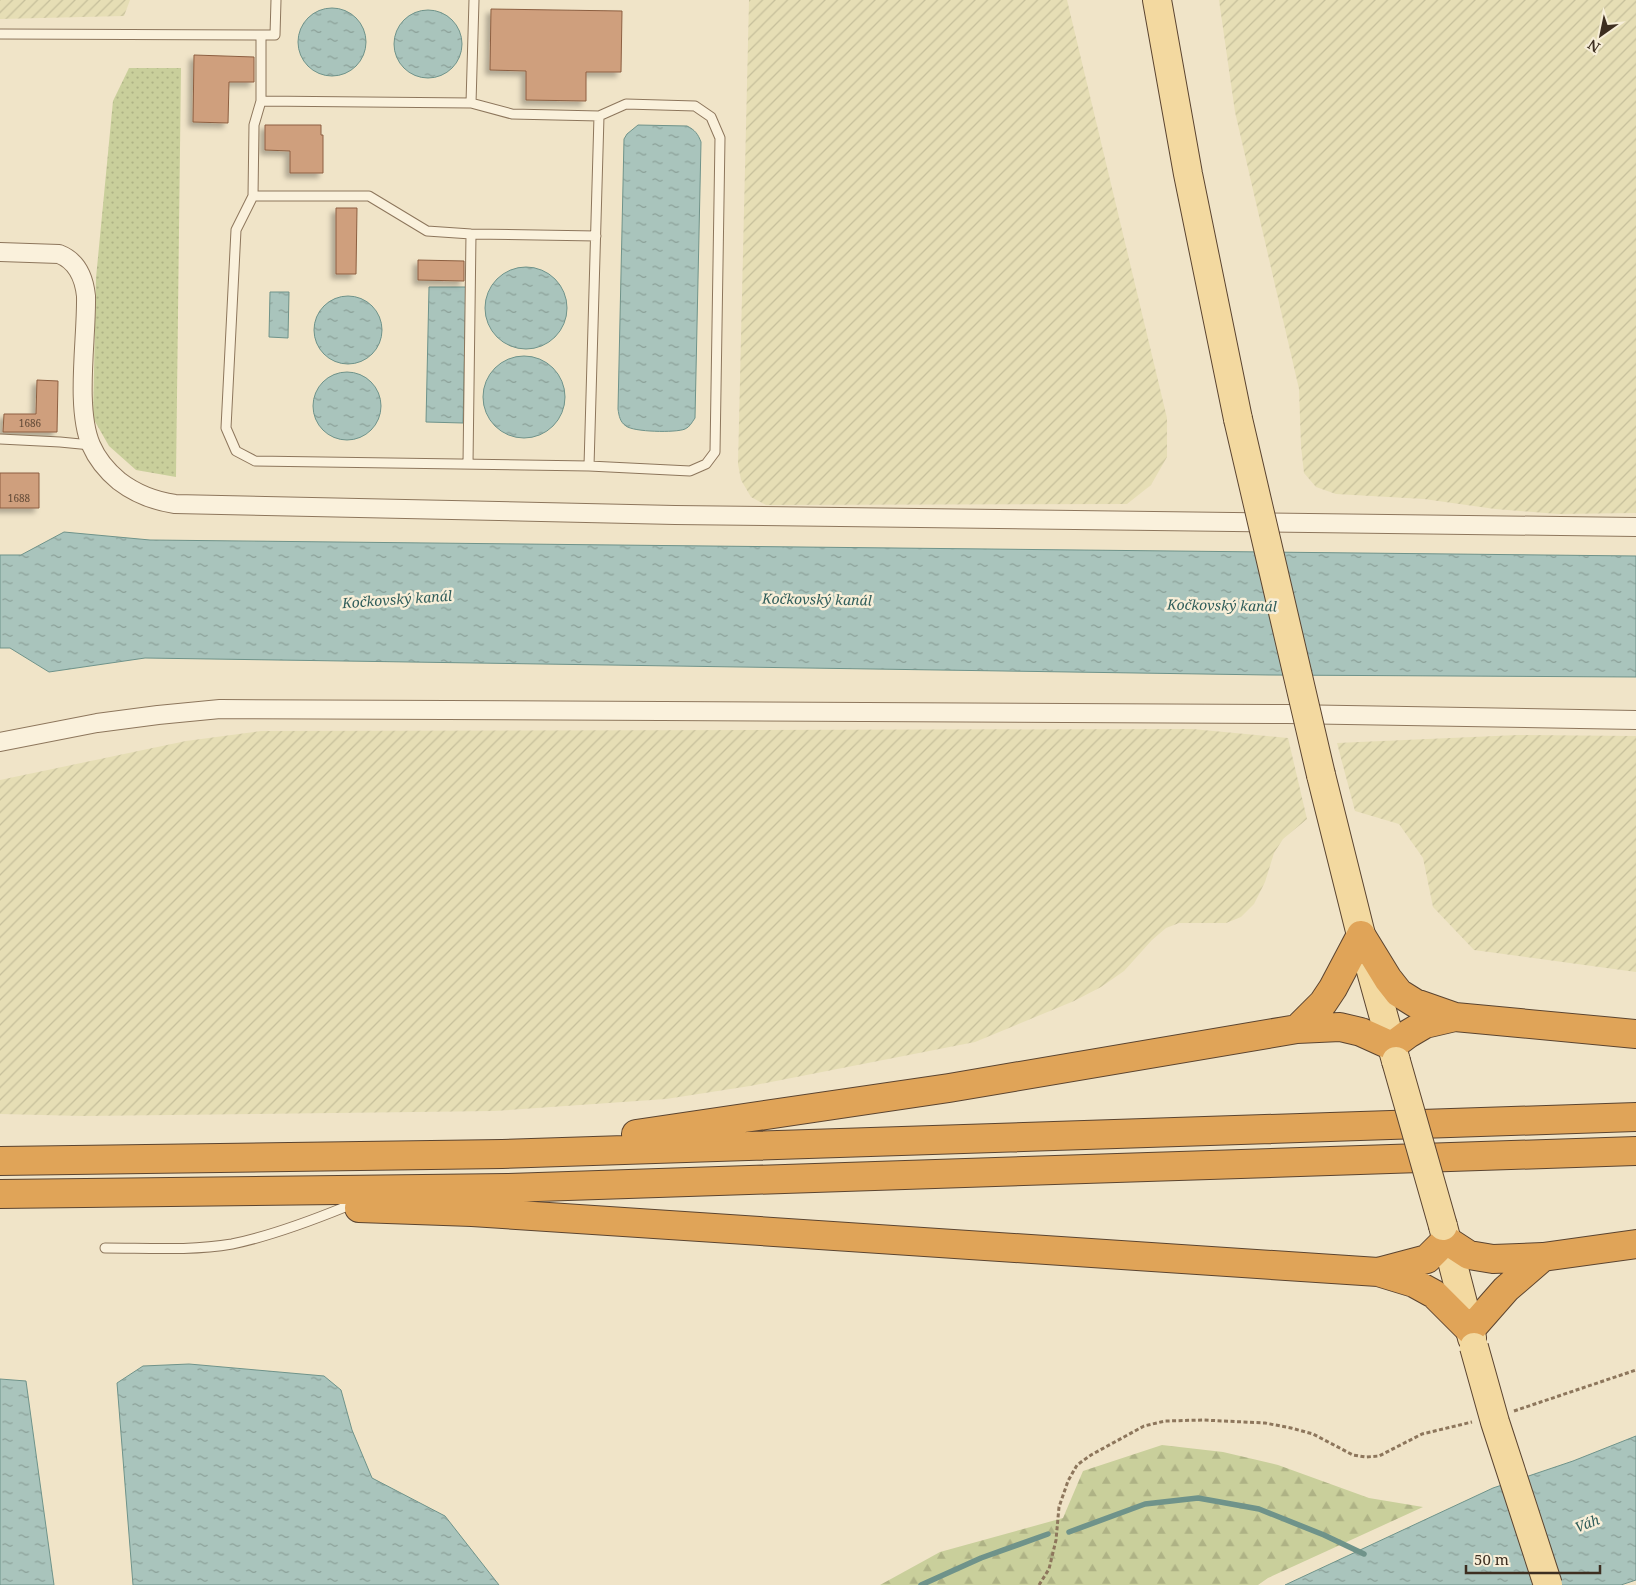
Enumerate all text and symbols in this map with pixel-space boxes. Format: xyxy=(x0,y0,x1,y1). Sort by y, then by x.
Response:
north arrow xyxy=(1576,10,1626,60)
text: N xyxy=(1584,35,1603,57)
house number: 1686 xyxy=(19,416,42,430)
house number: 1688 xyxy=(8,491,31,505)
water label: Kočkovský kanál xyxy=(340,586,453,612)
water label: Kočkovský kanál xyxy=(761,589,873,609)
water label: Kočkovský kanál xyxy=(1166,595,1278,615)
water label: Váh xyxy=(1572,1509,1603,1536)
scale bar xyxy=(1466,1542,1600,1574)
text: 50 m xyxy=(1474,1549,1509,1569)

